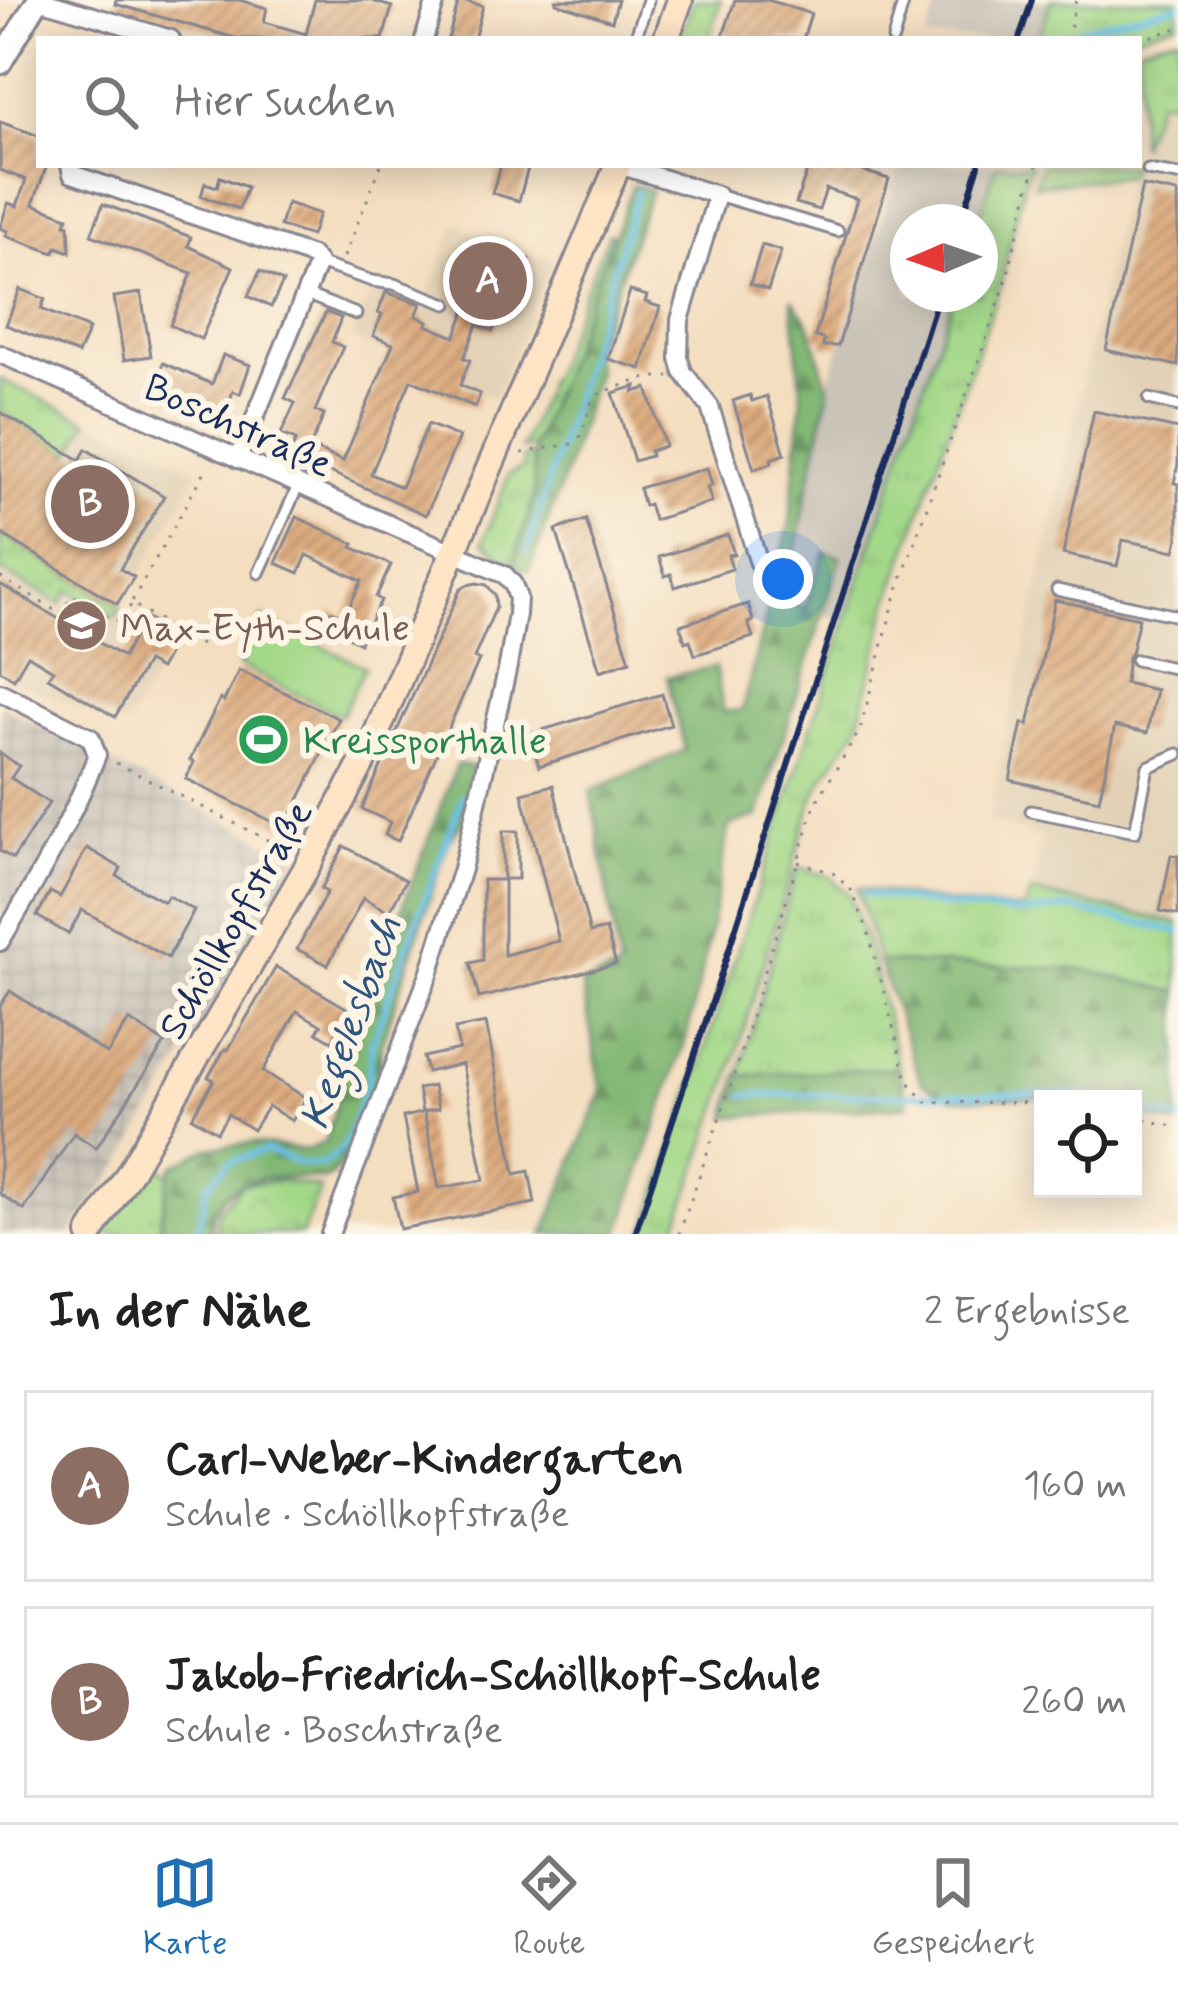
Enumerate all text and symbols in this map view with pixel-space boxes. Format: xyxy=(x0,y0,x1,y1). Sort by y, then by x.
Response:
search box xyxy=(36,36,1142,168)
icon: search xyxy=(78,69,144,135)
text: Hier suchen xyxy=(174,73,396,132)
north arrow xyxy=(890,204,998,312)
pin: A xyxy=(449,236,527,326)
street label: Boschstraße xyxy=(135,363,340,491)
pin: B xyxy=(51,459,129,549)
your location xyxy=(753,549,813,609)
school or university icon: Max-Eyth-Schule xyxy=(53,598,109,654)
place label: Max-Eyth-Schule xyxy=(120,604,410,655)
sports icon: Kreissporthalle xyxy=(236,711,292,767)
place label: Kreissporthalle xyxy=(303,717,547,768)
street label: Schöllkopfstraße xyxy=(148,792,326,1049)
water label: Kegelesbach xyxy=(288,909,420,1139)
map controls xyxy=(1034,1090,1142,1198)
button: locate xyxy=(1034,1090,1142,1198)
text: In der Nähe xyxy=(48,1279,311,1345)
text: 2 Ergebnisse xyxy=(924,1287,1130,1338)
text: Carl-Weber-Kindergarten xyxy=(165,1431,684,1490)
text: A xyxy=(77,1461,103,1512)
text: 160 m xyxy=(1023,1461,1127,1512)
text: Schule · Schöllkopfstraße xyxy=(165,1490,569,1541)
text: Jakob-Friedrich-Schöllkopf-Schule xyxy=(165,1647,821,1706)
text: B xyxy=(78,1677,102,1728)
text: 260 m xyxy=(1021,1677,1127,1728)
text: Schule · Boschstraße xyxy=(165,1706,503,1757)
tab: Karte xyxy=(143,1850,227,1966)
tab: Route xyxy=(514,1850,585,1966)
tab: Gespeichert xyxy=(872,1850,1035,1966)

